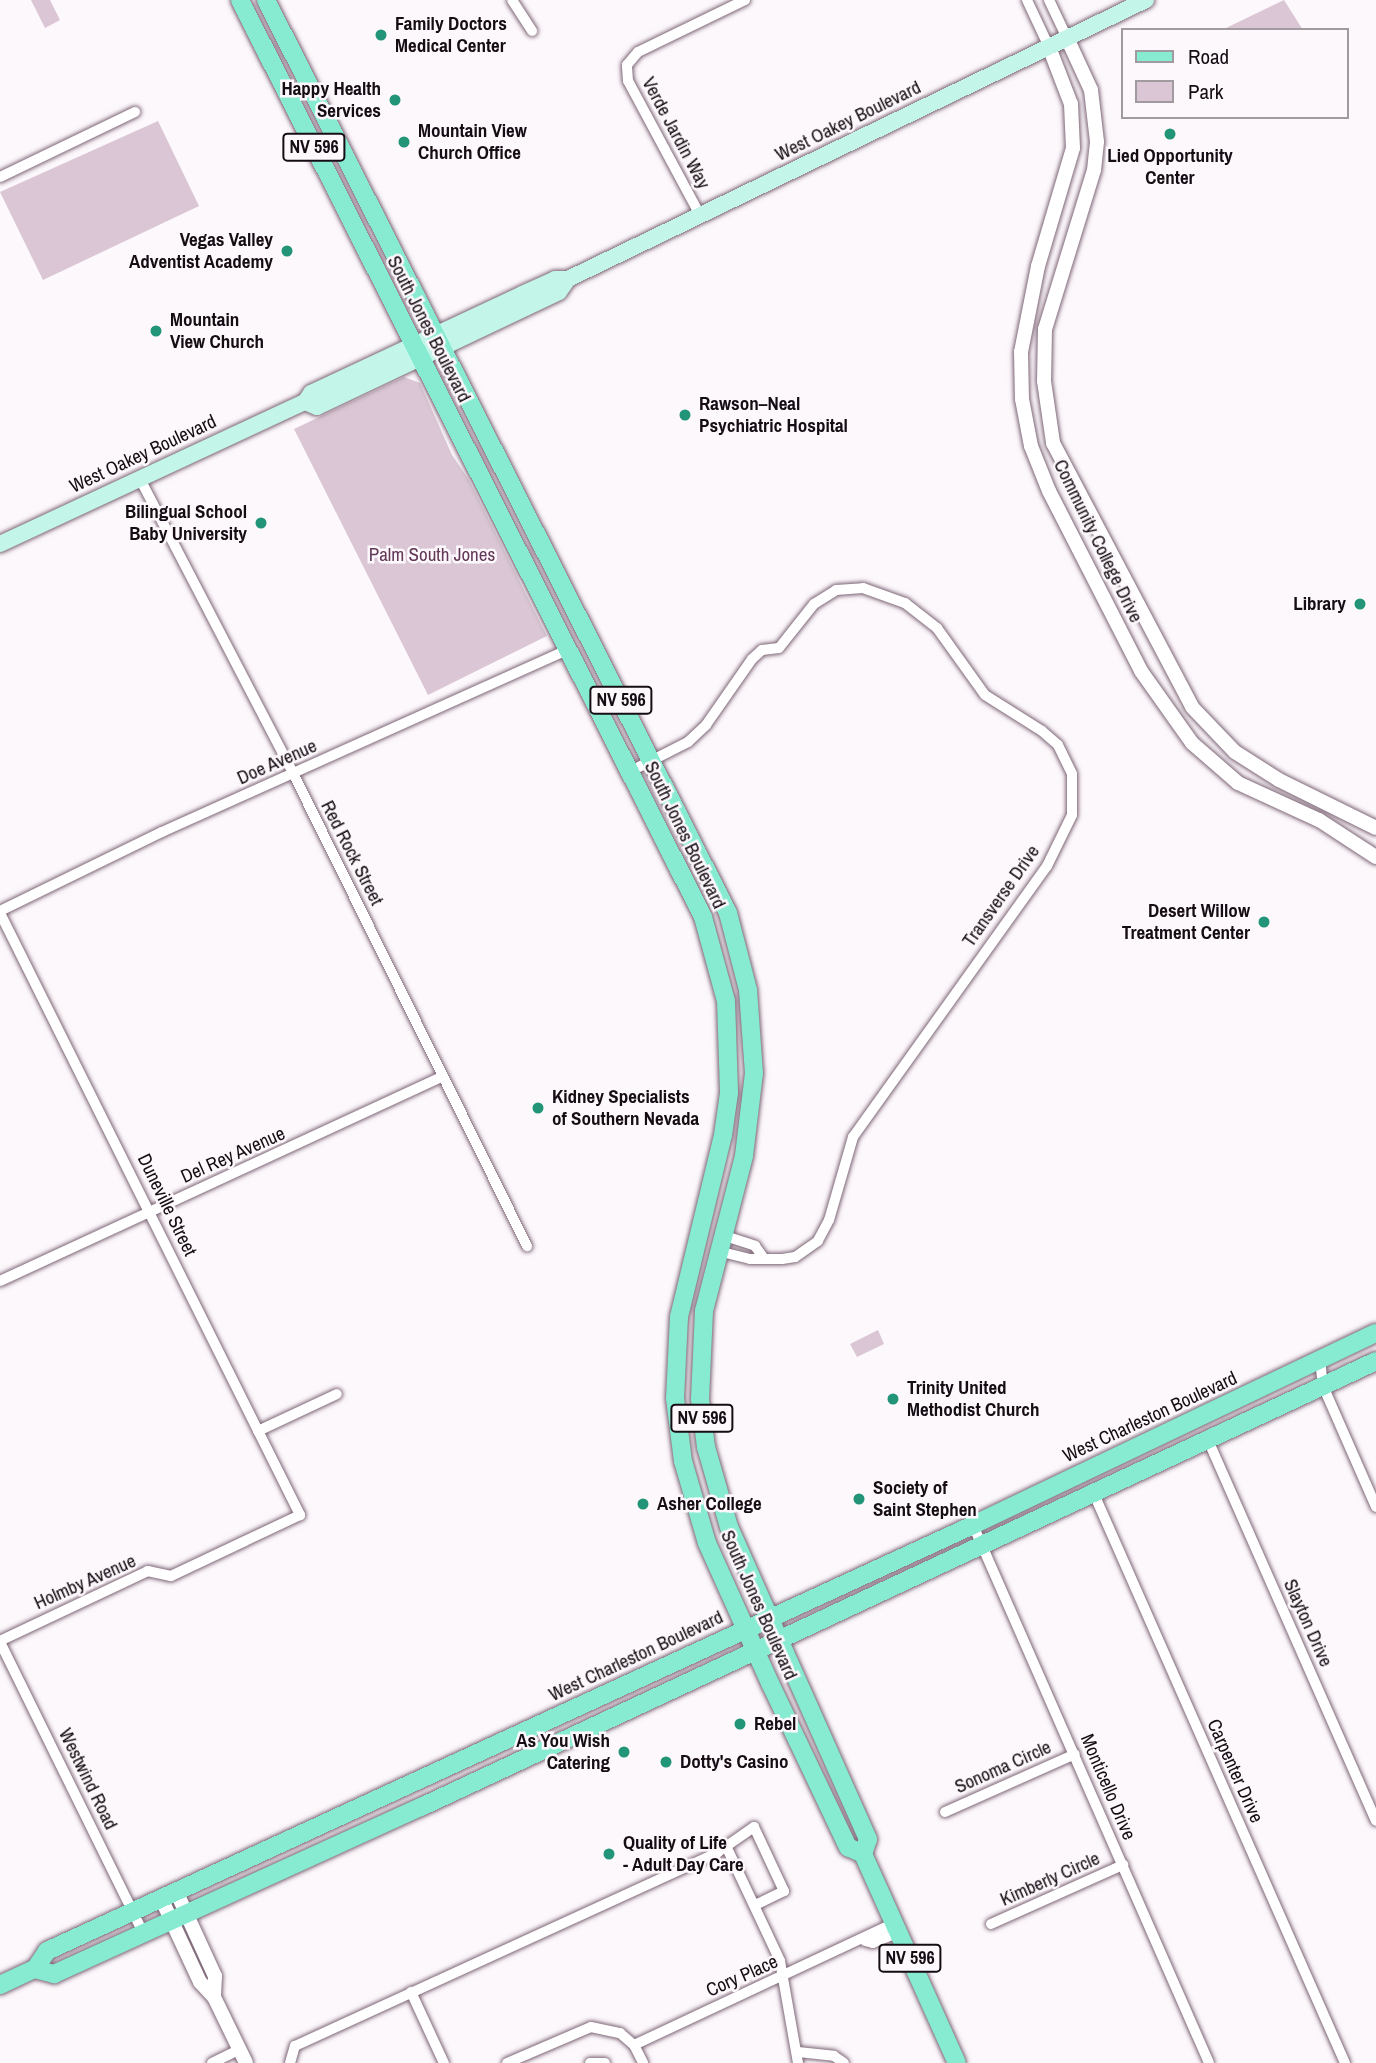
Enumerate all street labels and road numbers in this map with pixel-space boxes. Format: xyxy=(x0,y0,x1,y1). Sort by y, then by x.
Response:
street label: Verde Jardin Way xyxy=(637,73,715,193)
street label: West Oakey Boulevard xyxy=(772,76,924,166)
road number: NV 596 xyxy=(281,132,347,162)
street label: South Jones Boulevard xyxy=(382,252,476,406)
street label: West Oakey Boulevard xyxy=(66,410,220,498)
street label: Community College Drive xyxy=(1049,456,1147,626)
road number: NV 596 xyxy=(588,686,654,714)
street label: Doe Avenue xyxy=(233,734,321,790)
street label: South Jones Boulevard xyxy=(639,758,731,912)
street label: Red Rock Street xyxy=(316,797,388,909)
street label: Transverse Drive xyxy=(958,841,1044,951)
street label: Del Rey Avenue xyxy=(177,1122,289,1188)
street label: Duneville Street xyxy=(132,1150,202,1260)
street label: West Charleston Boulevard xyxy=(1059,1367,1241,1467)
road number: NV 596 xyxy=(669,1404,735,1433)
street label: South Jones Boulevard xyxy=(716,1527,802,1683)
street label: Holmby Avenue xyxy=(30,1549,140,1615)
street label: Slayton Drive xyxy=(1279,1576,1337,1670)
street label: West Charleston Boulevard xyxy=(545,1606,727,1706)
street label: Carpenter Drive xyxy=(1202,1716,1268,1826)
street label: Westwind Road xyxy=(54,1725,122,1833)
street label: Monticello Drive xyxy=(1076,1731,1140,1843)
street label: Sonoma Circle xyxy=(951,1736,1055,1798)
street label: Kimberly Circle xyxy=(997,1847,1103,1911)
road number: NV 596 xyxy=(877,1944,943,1972)
street label: Cory Place xyxy=(703,1950,781,2002)

